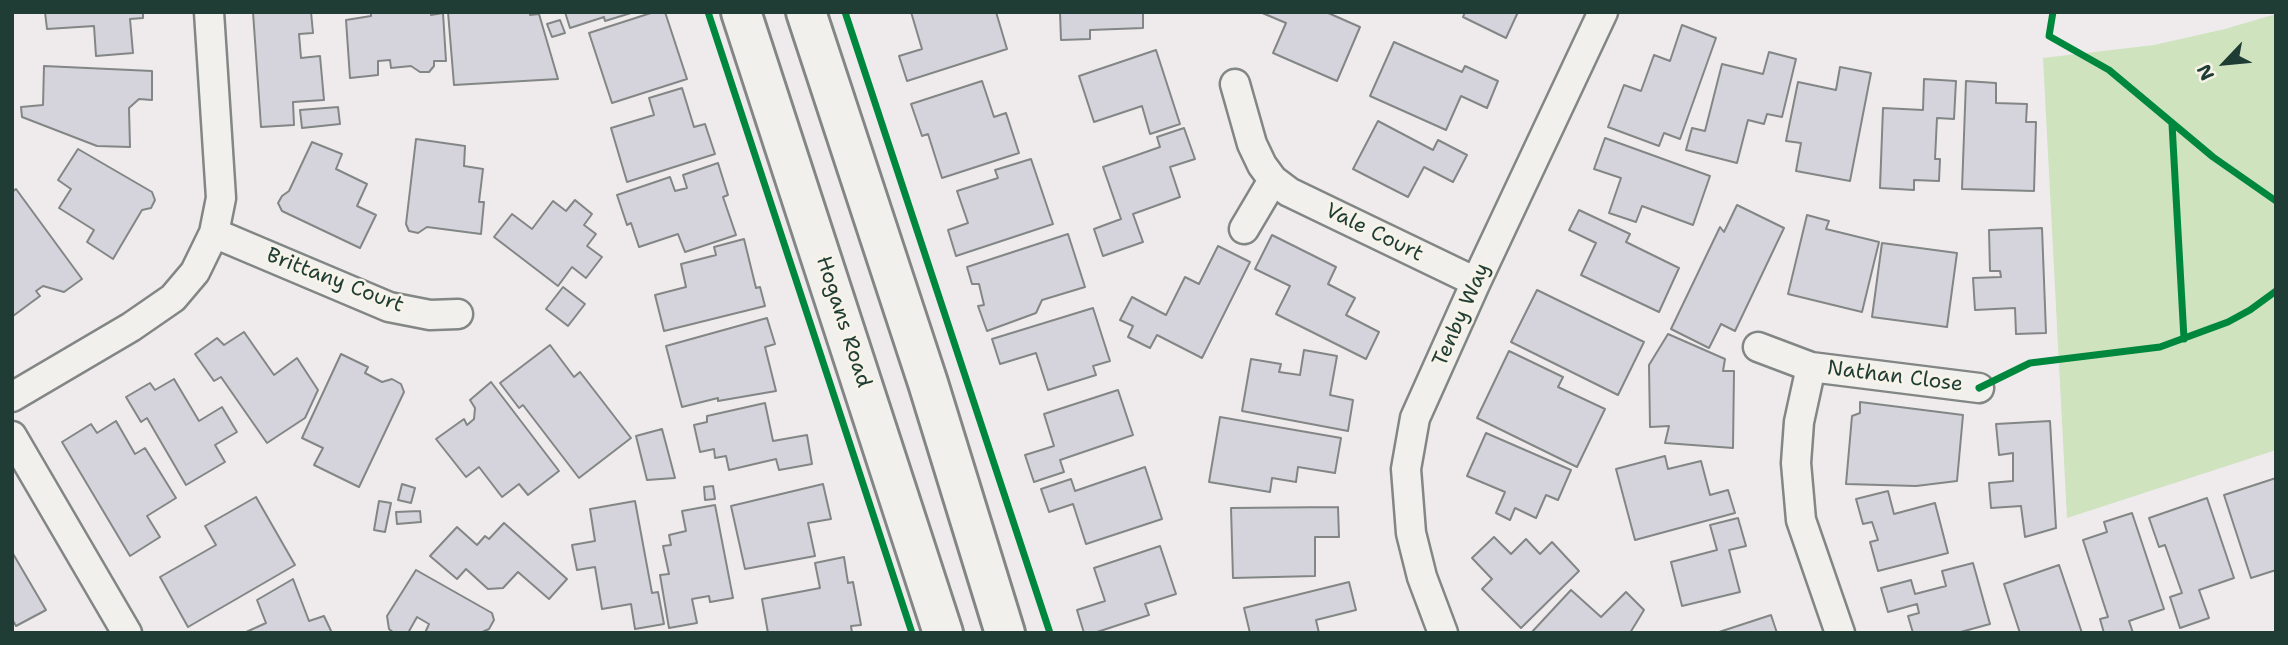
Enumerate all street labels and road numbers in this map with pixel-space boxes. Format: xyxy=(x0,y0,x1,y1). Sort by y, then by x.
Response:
street label: Vale Court xyxy=(1321,198,1427,268)
street label: Brittany Court xyxy=(263,243,407,319)
street label: Hogans Road xyxy=(810,253,876,391)
street label: Tenby Way xyxy=(1428,259,1496,371)
street label: Nathan Close xyxy=(1826,356,1964,398)

